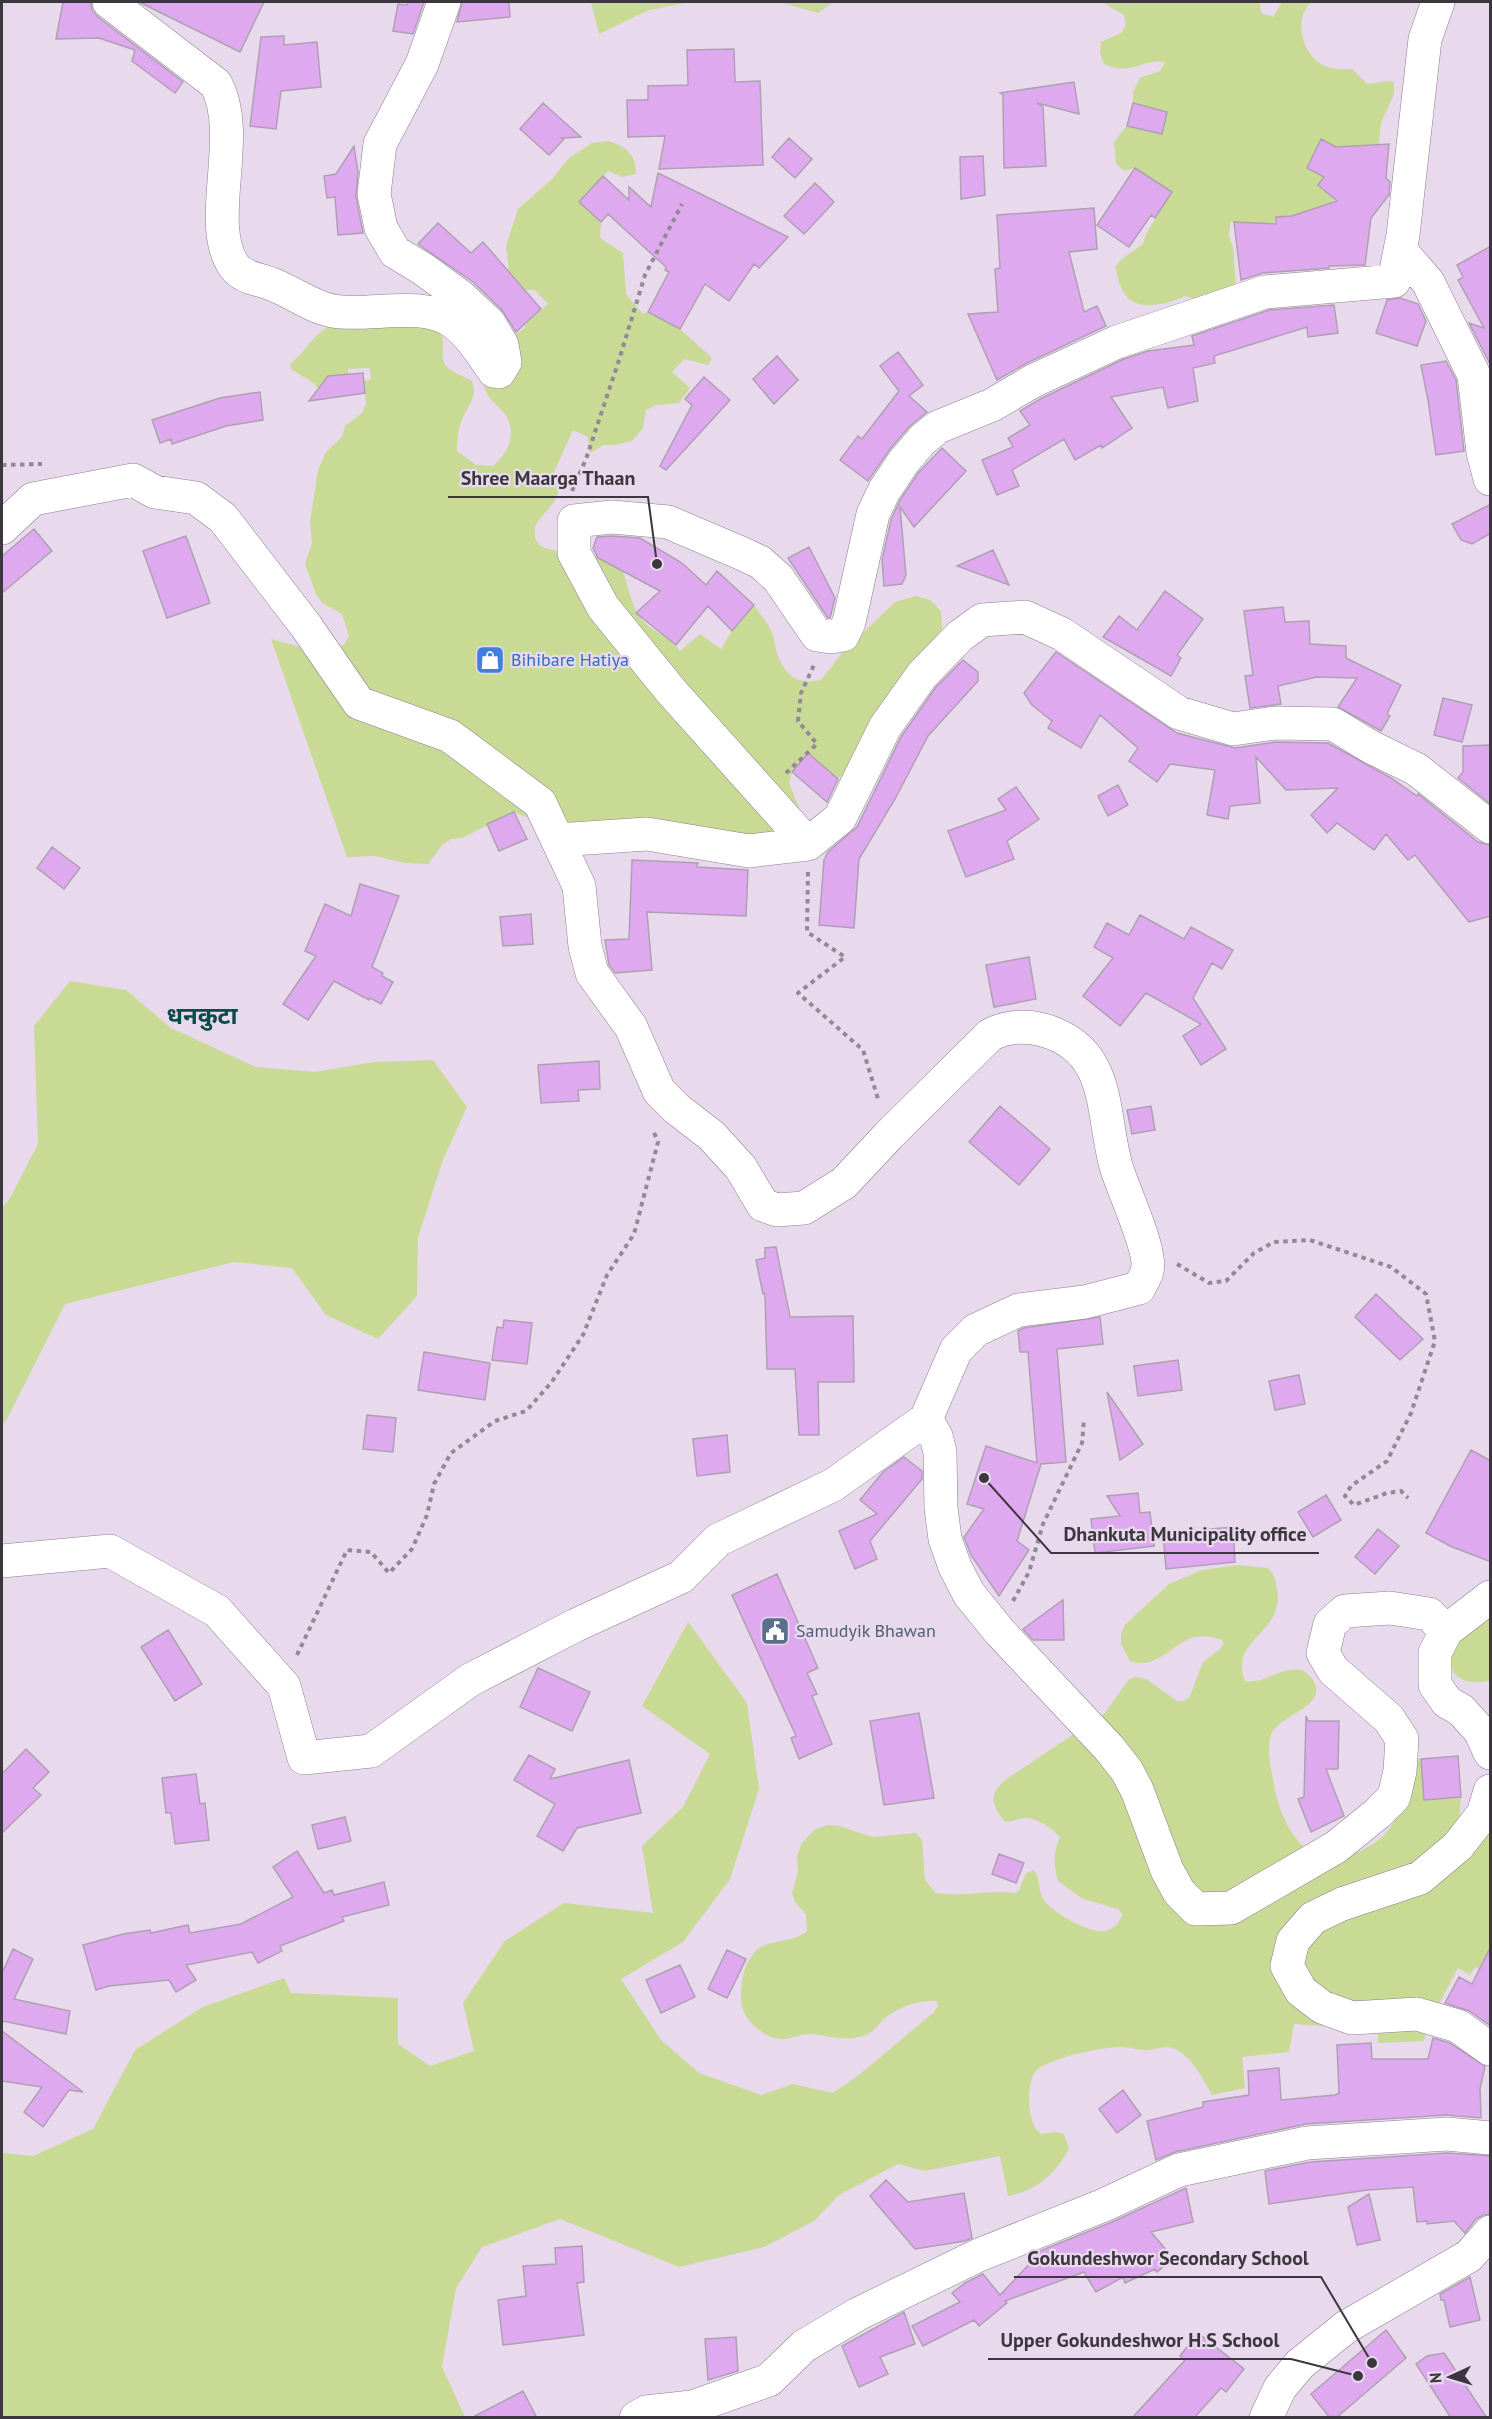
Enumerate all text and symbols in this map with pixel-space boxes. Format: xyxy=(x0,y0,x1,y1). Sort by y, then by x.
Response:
callout: Shree Maarga Thaan xyxy=(448,459,648,497)
text: Shree Maarga Thaan xyxy=(461,465,635,491)
shop icon: Bihibare Hatiya xyxy=(474,644,506,676)
place label: Bihibare Hatiya xyxy=(511,648,629,671)
district label: धनकुटा xyxy=(166,1000,239,1031)
callout: Dhankuta Municipality office xyxy=(1051,1515,1319,1553)
text: Dhankuta Municipality office xyxy=(1063,1521,1307,1547)
public building icon: Samudyik Bhawan xyxy=(759,1615,791,1647)
place label: Samudyik Bhawan xyxy=(796,1619,936,1642)
callout: Gokundeshwor Secondary School xyxy=(1014,2239,1321,2277)
text: Gokundeshwor Secondary School xyxy=(1027,2245,1309,2271)
callout: Upper Gokundeshwor H.S School xyxy=(988,2321,1291,2359)
text: Upper Gokundeshwor H.S School xyxy=(1001,2327,1280,2353)
north arrow xyxy=(1420,2347,1480,2407)
text: N xyxy=(1425,2372,1445,2384)

